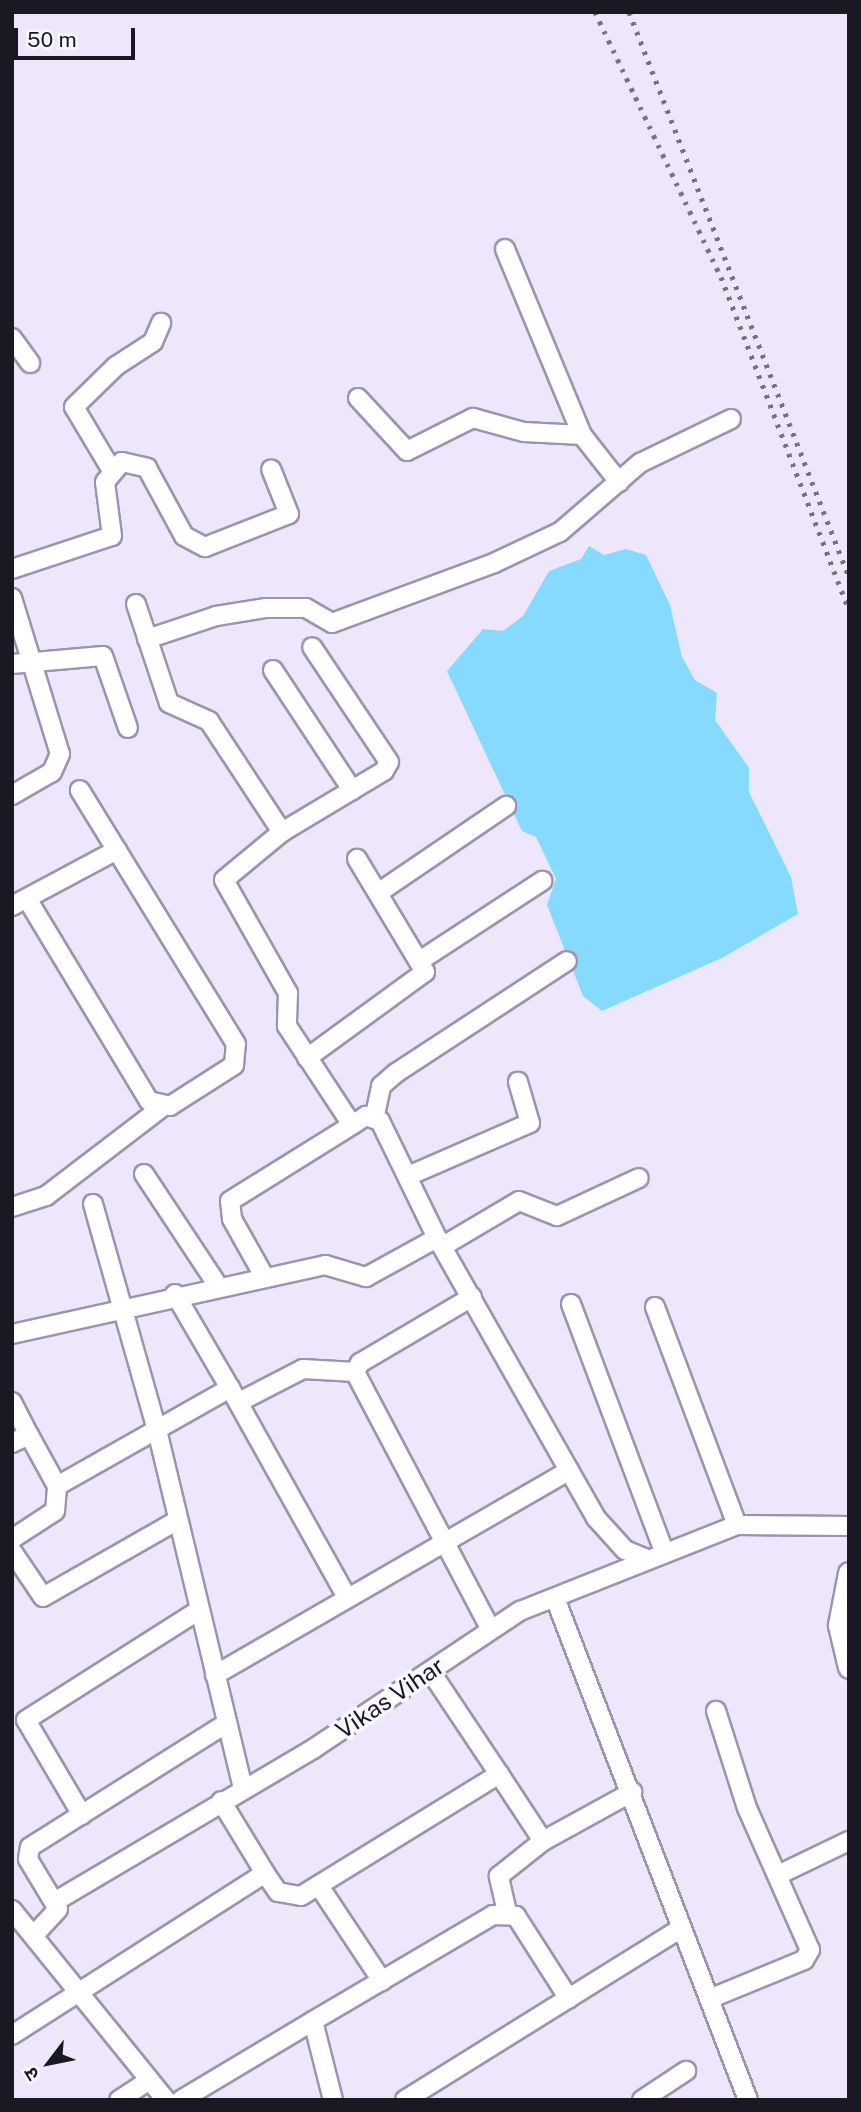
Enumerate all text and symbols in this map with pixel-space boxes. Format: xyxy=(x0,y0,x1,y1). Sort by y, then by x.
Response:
scale bar xyxy=(18,14,138,58)
text: 50 m xyxy=(27,27,77,52)
street label: Vikas Vihar xyxy=(330,1651,450,1745)
north arrow xyxy=(14,2028,84,2098)
text: उ xyxy=(19,2064,43,2085)

